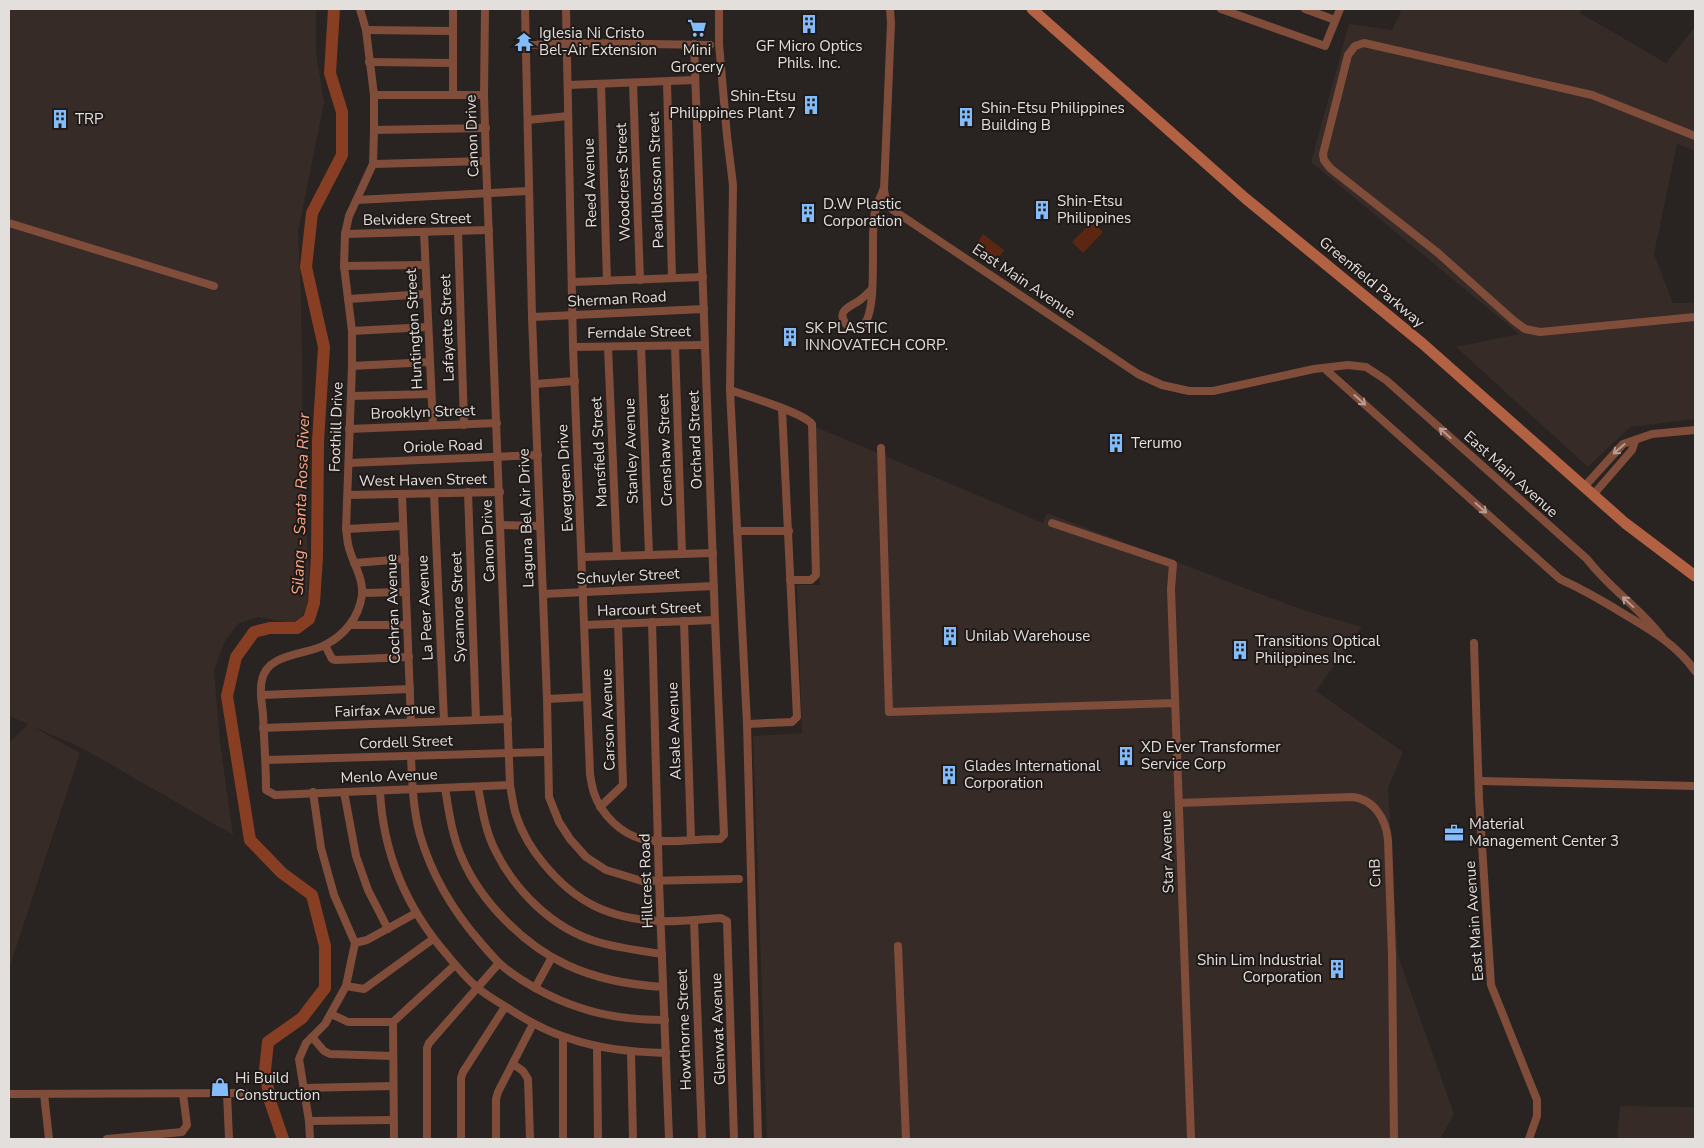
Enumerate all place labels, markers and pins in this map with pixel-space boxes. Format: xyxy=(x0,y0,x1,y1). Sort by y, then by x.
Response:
building icon: GF Micro Optics Phils. Inc. xyxy=(798,13,820,35)
supermarket icon: Mini Grocery xyxy=(686,17,708,39)
place label: Iglesia Ni Cristo Bel-Air Extension xyxy=(539,23,657,60)
temple icon: Iglesia Ni Cristo Bel-Air Extension xyxy=(513,31,535,53)
place label: GF Micro Optics Phils. Inc. xyxy=(756,36,862,73)
place label: Mini Grocery xyxy=(671,40,724,77)
place label: Shin-Etsu Philippines Plant 7 xyxy=(670,86,796,123)
building icon: Shin-Etsu Philippines Plant 7 xyxy=(800,94,822,116)
place label: Shin-Etsu Philippines Building B xyxy=(981,98,1125,135)
building icon: Shin-Etsu Philippines Building B xyxy=(955,106,977,128)
building icon: TRP xyxy=(49,108,71,130)
place label: TRP xyxy=(75,109,104,129)
place label: Shin-Etsu Philippines xyxy=(1057,191,1131,228)
place label: D.W Plastic Corporation xyxy=(823,194,902,231)
building icon: Shin-Etsu Philippines xyxy=(1031,199,1053,221)
building icon: D.W Plastic Corporation xyxy=(797,202,819,224)
place label: SK PLASTIC INNOVATECH CORP. xyxy=(805,318,948,355)
building icon: SK PLASTIC INNOVATECH CORP. xyxy=(779,326,801,348)
building icon: Terumo xyxy=(1105,432,1127,454)
place label: Terumo xyxy=(1131,433,1182,453)
building icon: Unilab Warehouse xyxy=(939,625,961,647)
place label: Unilab Warehouse xyxy=(965,626,1090,646)
place label: Transitions Optical Philippines Inc. xyxy=(1255,631,1381,668)
building icon: Transitions Optical Philippines Inc. xyxy=(1229,639,1251,661)
place label: XD Ever Transformer Service Corp xyxy=(1141,737,1281,774)
building icon: XD Ever Transformer Service Corp xyxy=(1115,745,1137,767)
place label: Glades International Corporation xyxy=(964,756,1101,793)
building icon: Glades International Corporation xyxy=(938,764,960,786)
place label: Material Management Center 3 xyxy=(1469,814,1619,851)
office icon: Material Management Center 3 xyxy=(1443,822,1465,844)
place label: Shin Lim Industrial Corporation xyxy=(1197,950,1323,987)
building icon: Shin Lim Industrial Corporation xyxy=(1326,958,1348,980)
place label: Hi Build Construction xyxy=(235,1068,320,1105)
shop icon: Hi Build Construction xyxy=(209,1076,231,1098)

